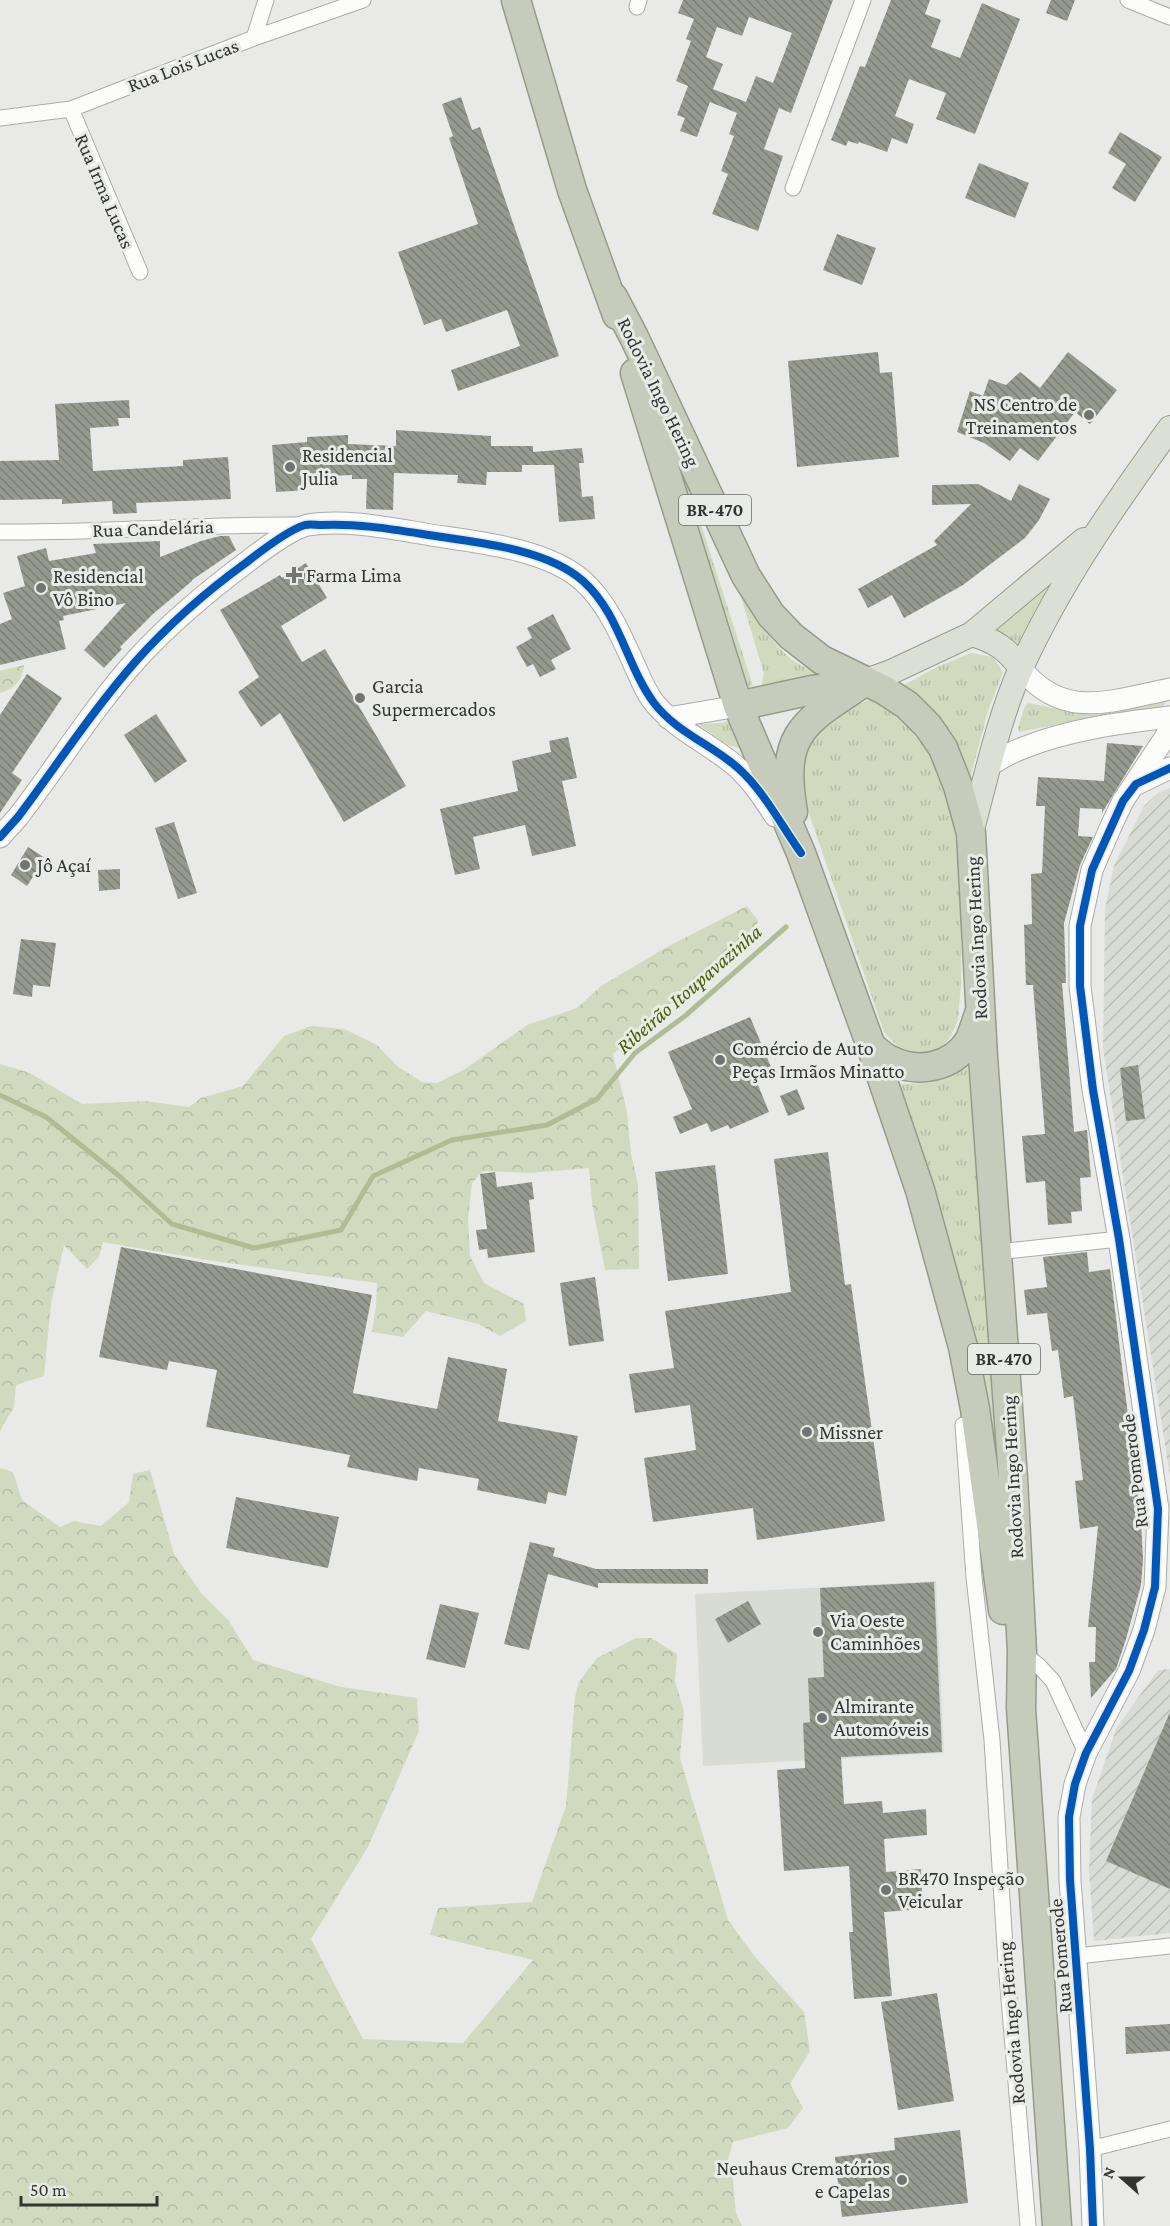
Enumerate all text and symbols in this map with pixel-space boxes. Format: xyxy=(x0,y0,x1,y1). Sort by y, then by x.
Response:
street label: Rua Lois Lucas xyxy=(124,34,242,96)
street label: Rua Irma Lucas xyxy=(71,130,139,252)
street label: Rodovia Ingo Hering xyxy=(612,314,705,471)
place label: NS Centro de Treinamentos xyxy=(966,393,1077,438)
marker: NS Centro de Treinamentos xyxy=(1082,408,1096,422)
place label: Residencial Julia xyxy=(300,444,393,490)
marker: Residencial Julia xyxy=(283,460,297,474)
road number: BR-470 xyxy=(679,495,751,525)
street label: Rua Candelária xyxy=(92,515,214,541)
place label: Farma Lima xyxy=(306,564,401,586)
place label: Residencial Vô Bino xyxy=(53,565,144,610)
marker: Farma Lima xyxy=(287,568,301,582)
marker: Residencial Vô Bino xyxy=(34,581,48,595)
place label: Garcia Supermercados xyxy=(372,675,496,721)
marker: Garcia Supermercados xyxy=(353,691,367,705)
place label: Jô Açaí xyxy=(35,854,92,877)
street label: Rodovia Ingo Hering xyxy=(961,855,992,1020)
marker: Jô Açaí xyxy=(18,858,32,872)
water label: Ribeirão Itoupavazinha xyxy=(611,919,767,1059)
place label: Comércio de Auto Peças Irmãos Minatto xyxy=(732,1037,905,1083)
marker: Comércio de Auto Peças Irmãos Minatto xyxy=(713,1053,727,1067)
road number: BR-470 xyxy=(968,1344,1040,1374)
street label: Rodovia Ingo Hering xyxy=(997,1394,1028,1559)
street label: Rua Pomerode xyxy=(1116,1412,1152,1529)
place label: Missner xyxy=(819,1421,883,1443)
marker: Missner xyxy=(800,1425,814,1439)
place label: Via Oeste Caminhões xyxy=(830,1609,920,1654)
marker: Via Oeste Caminhões xyxy=(811,1625,825,1639)
place label: Almirante Automóveis xyxy=(834,1695,929,1740)
marker: Almirante Automóveis xyxy=(815,1711,829,1725)
place label: BR470 Inspeção Veicular xyxy=(898,1867,1024,1912)
marker: BR470 Inspeção Veicular xyxy=(879,1883,893,1897)
street label: Rua Pomerode xyxy=(1044,1898,1076,2014)
street label: Rodovia Ingo Hering xyxy=(993,1940,1030,2105)
north arrow xyxy=(1092,2148,1152,2208)
place label: Neuhaus Crematórios e Capelas xyxy=(716,2157,890,2203)
text: N xyxy=(1099,2165,1118,2181)
scale bar xyxy=(21,2169,158,2207)
marker: Neuhaus Crematórios e Capelas xyxy=(895,2173,909,2187)
text: 50 m xyxy=(30,2180,67,2200)

